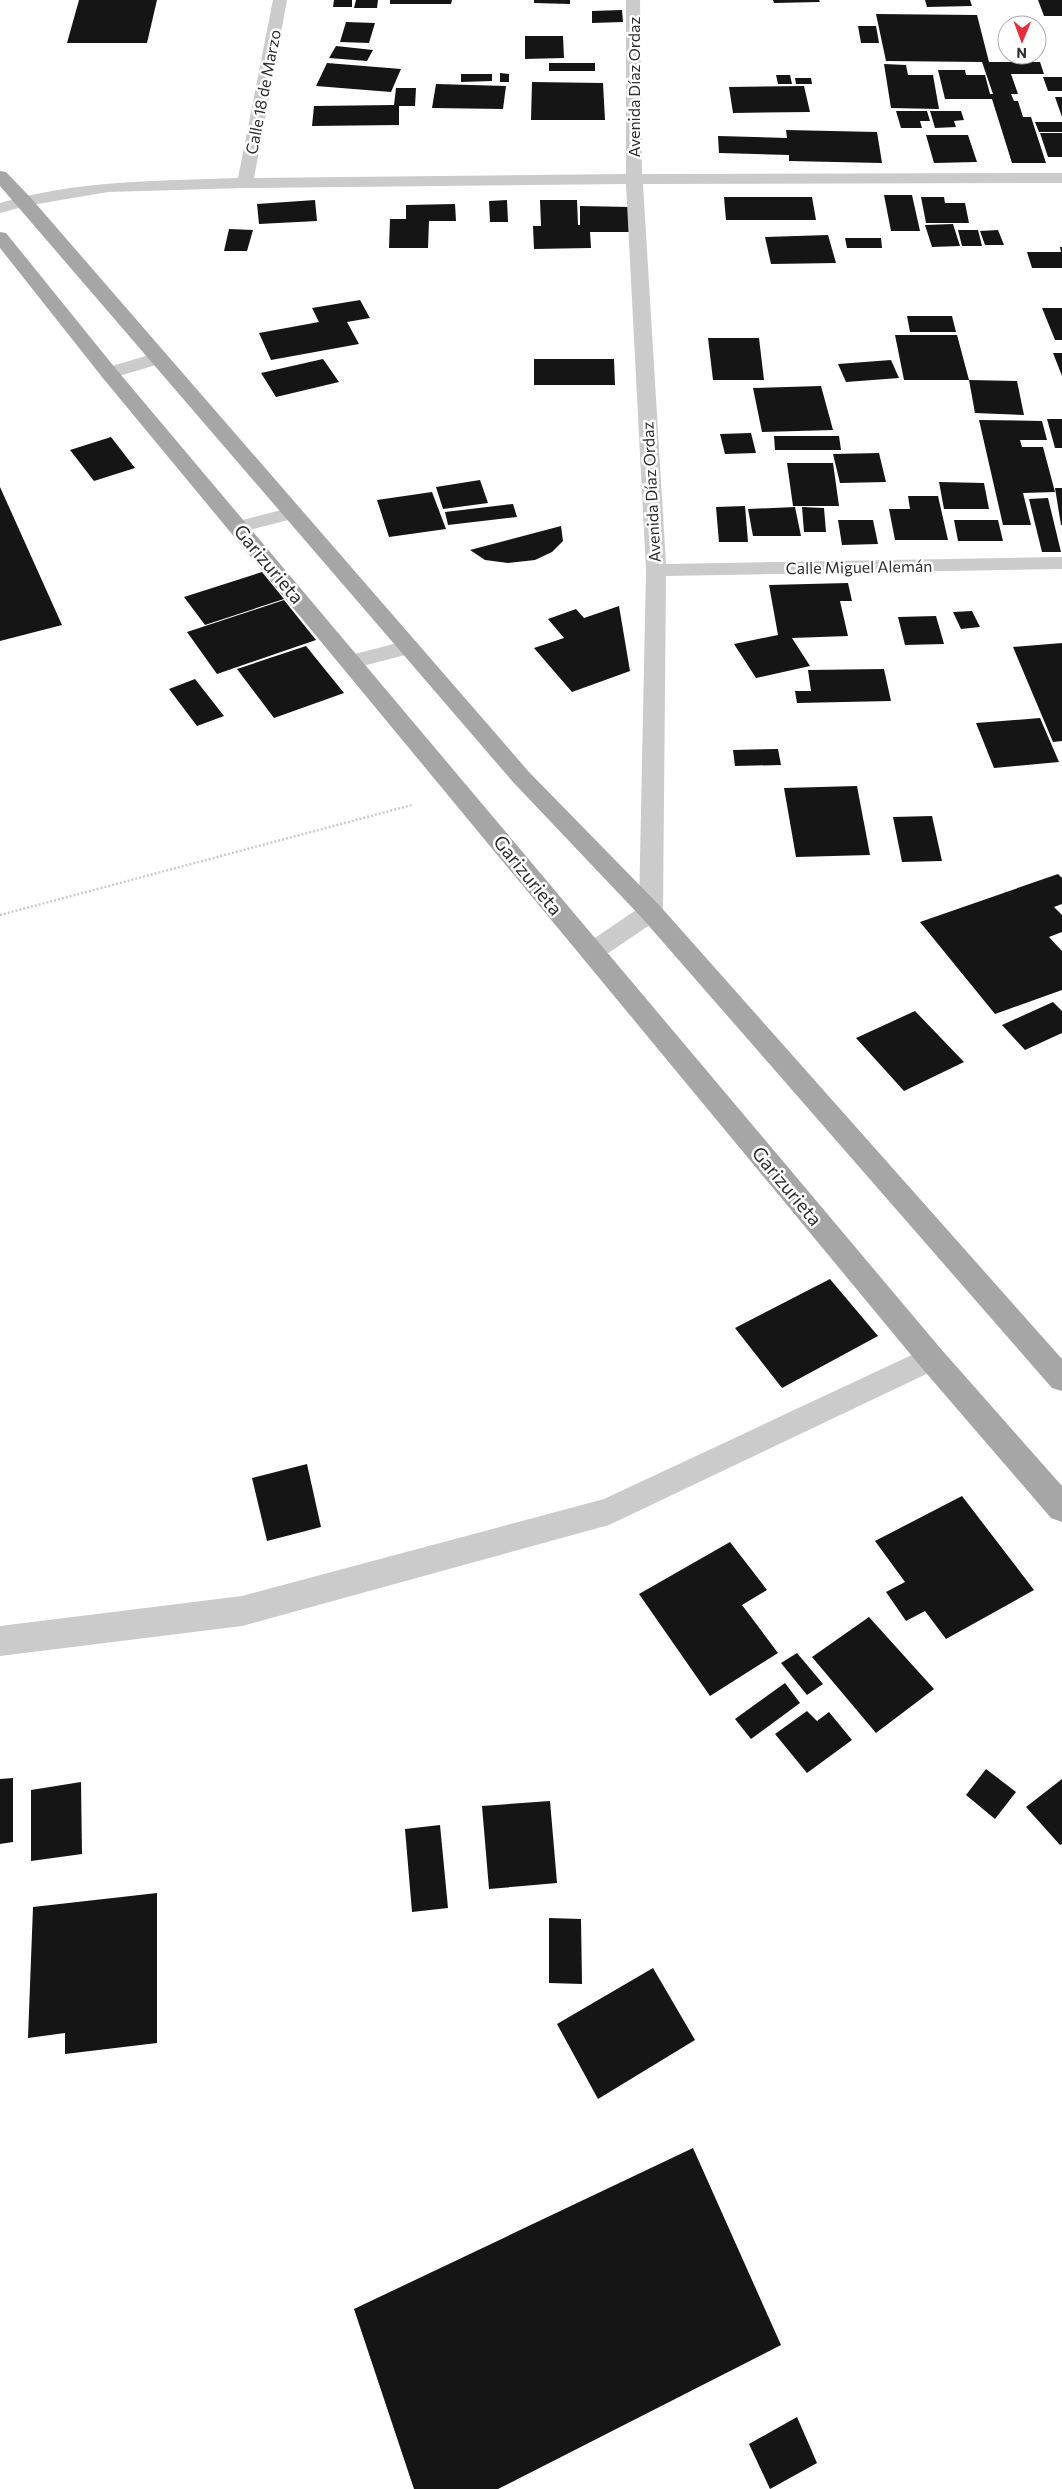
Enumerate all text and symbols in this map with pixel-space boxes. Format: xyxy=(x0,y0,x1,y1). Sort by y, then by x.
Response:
north arrow xyxy=(997,15,1047,65)
street label: Avenida Díaz Ordaz xyxy=(624,17,643,157)
street label: Calle 18 de Marzo xyxy=(241,28,284,156)
text: N xyxy=(1016,45,1027,62)
street label: Avenida Díaz Ordaz xyxy=(637,421,664,563)
street label: Garizurieta xyxy=(230,519,309,608)
street label: Calle Miguel Alemán xyxy=(786,556,932,577)
street label: Garizurieta xyxy=(489,830,568,919)
street label: Garizurieta xyxy=(748,1141,827,1230)

